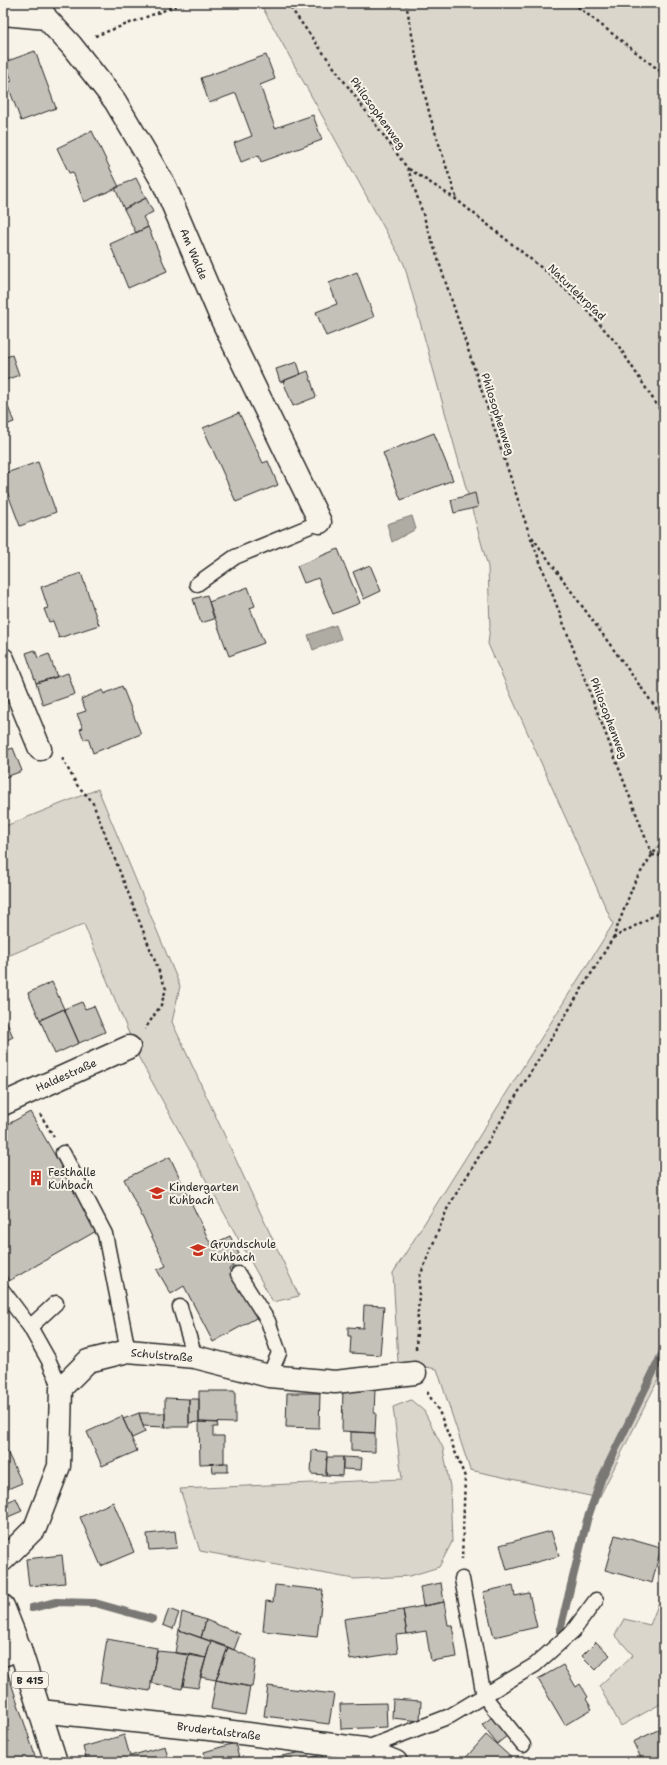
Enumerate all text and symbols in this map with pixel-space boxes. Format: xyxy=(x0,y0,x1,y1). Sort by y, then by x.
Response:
street label: Philosophenweg xyxy=(346,74,409,152)
street label: Am Walde xyxy=(176,226,211,282)
street label: Naturlehrpfad xyxy=(544,261,609,324)
street label: Philosophenweg xyxy=(477,371,518,457)
street label: Philosophenweg xyxy=(586,676,631,761)
street label: Haldestraße xyxy=(33,1055,99,1096)
place label: Festhalle Kuhbach xyxy=(48,1165,96,1193)
building icon: Festhalle Kuhbach xyxy=(27,1169,45,1187)
place label: Kindergarten Kuhbach xyxy=(169,1180,239,1208)
school or university icon: Kindergarten Kuhbach xyxy=(148,1184,166,1202)
place label: Grundschule Kuhbach xyxy=(210,1237,276,1265)
school or university icon: Grundschule Kuhbach xyxy=(189,1241,207,1259)
street label: Schulstraße xyxy=(130,1345,194,1366)
road number: B 415 xyxy=(12,1672,48,1688)
street label: Brudertalstraße xyxy=(176,1719,262,1744)

